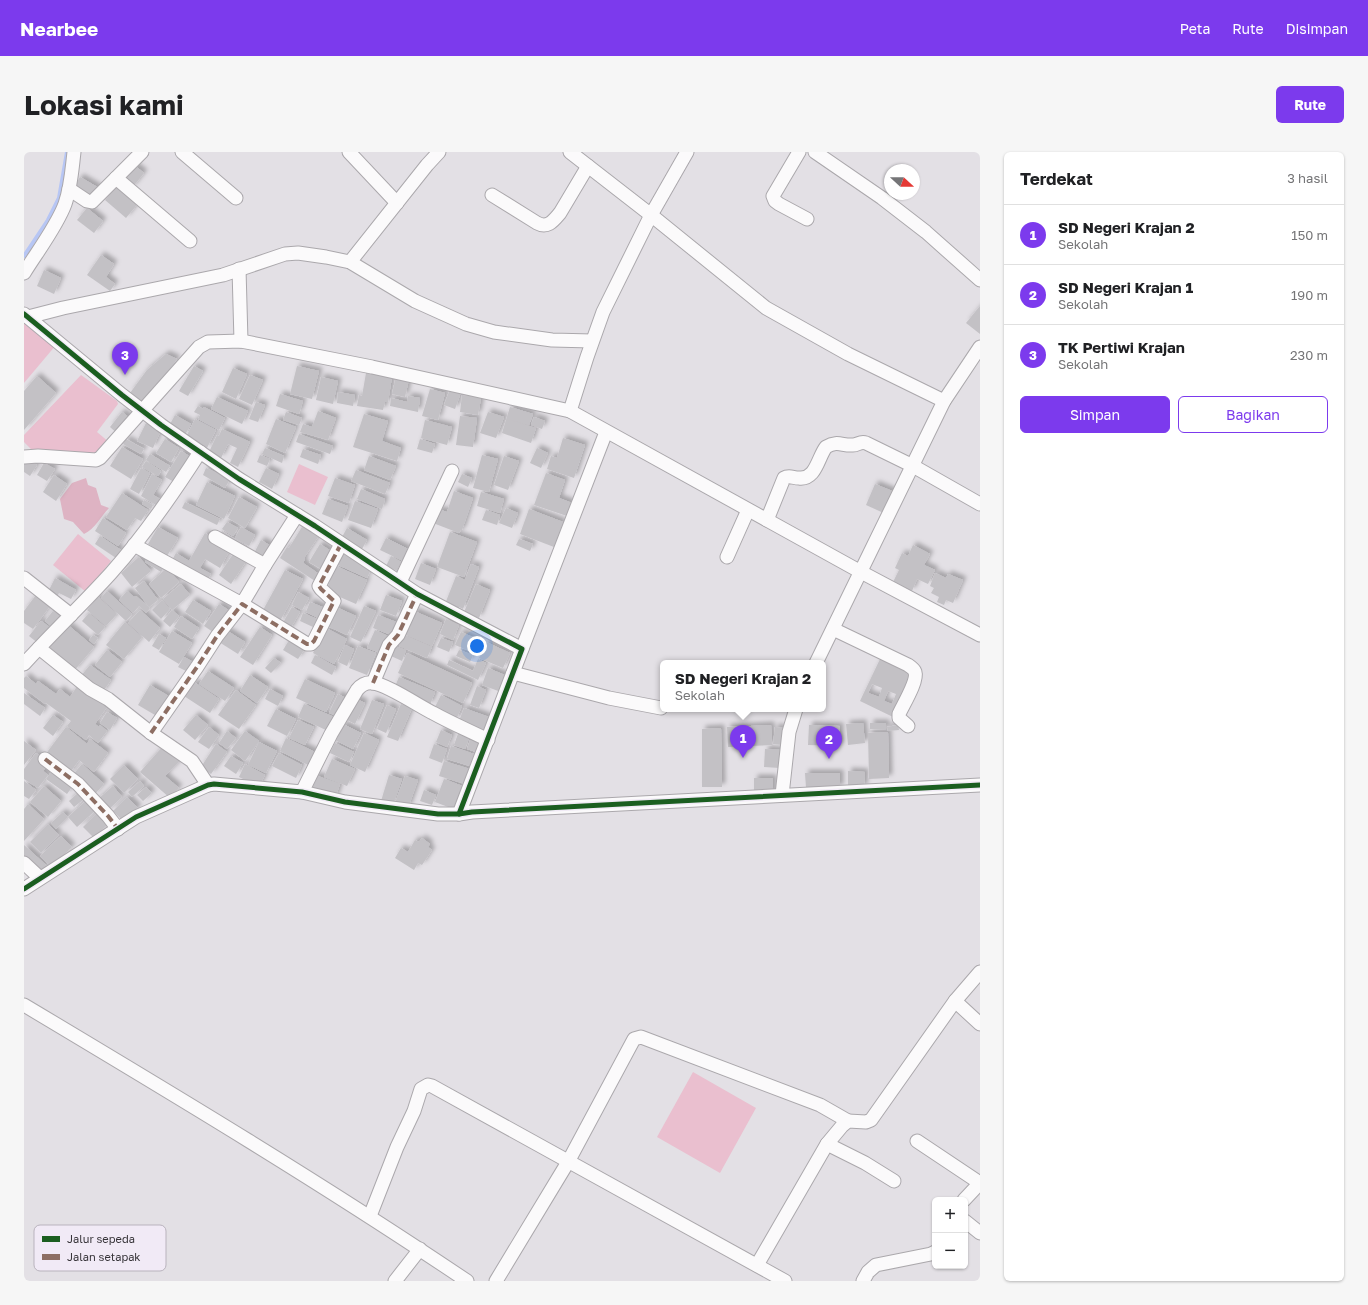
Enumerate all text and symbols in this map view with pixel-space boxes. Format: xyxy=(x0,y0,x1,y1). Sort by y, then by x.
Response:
text: Nearbee xyxy=(20,17,98,40)
text: Peta xyxy=(1180,20,1210,37)
text: Rute xyxy=(1232,20,1264,37)
text: Disimpan xyxy=(1286,20,1348,37)
button: Rute xyxy=(1276,86,1344,123)
text: Lokasi kami xyxy=(24,88,184,121)
north arrow xyxy=(884,164,920,200)
text: Terdekat xyxy=(1020,168,1093,189)
text: 3 hasil xyxy=(1287,170,1328,186)
text: SD Negeri Krajan 2 xyxy=(1058,218,1195,236)
text: 1 xyxy=(1030,227,1036,243)
text: 150 m xyxy=(1291,227,1328,243)
text: Sekolah xyxy=(1058,236,1108,252)
text: SD Negeri Krajan 1 xyxy=(1058,278,1193,296)
text: 2 xyxy=(1029,287,1037,303)
text: 190 m xyxy=(1291,287,1328,303)
text: Sekolah xyxy=(1058,296,1108,312)
text: TK Pertiwi Krajan xyxy=(1058,338,1185,356)
pin: 3 xyxy=(112,342,138,375)
text: 3 xyxy=(1029,347,1037,363)
text: 230 m xyxy=(1290,347,1328,363)
text: Sekolah xyxy=(1058,356,1108,372)
button: Simpan xyxy=(1020,396,1170,433)
button: Bagikan xyxy=(1178,396,1328,433)
your location xyxy=(467,636,487,656)
popup xyxy=(660,660,826,712)
text: SD Negeri Krajan 2 xyxy=(675,669,811,687)
text: Sekolah xyxy=(675,687,725,703)
pin: 1 xyxy=(730,725,756,758)
pin: 2 xyxy=(816,726,842,759)
map controls xyxy=(932,1197,968,1269)
button: + xyxy=(932,1197,968,1233)
legend xyxy=(34,1225,166,1271)
text: Jalur sepeda xyxy=(67,1232,135,1245)
button: − xyxy=(932,1233,968,1269)
text: Jalan setapak xyxy=(67,1250,141,1263)

